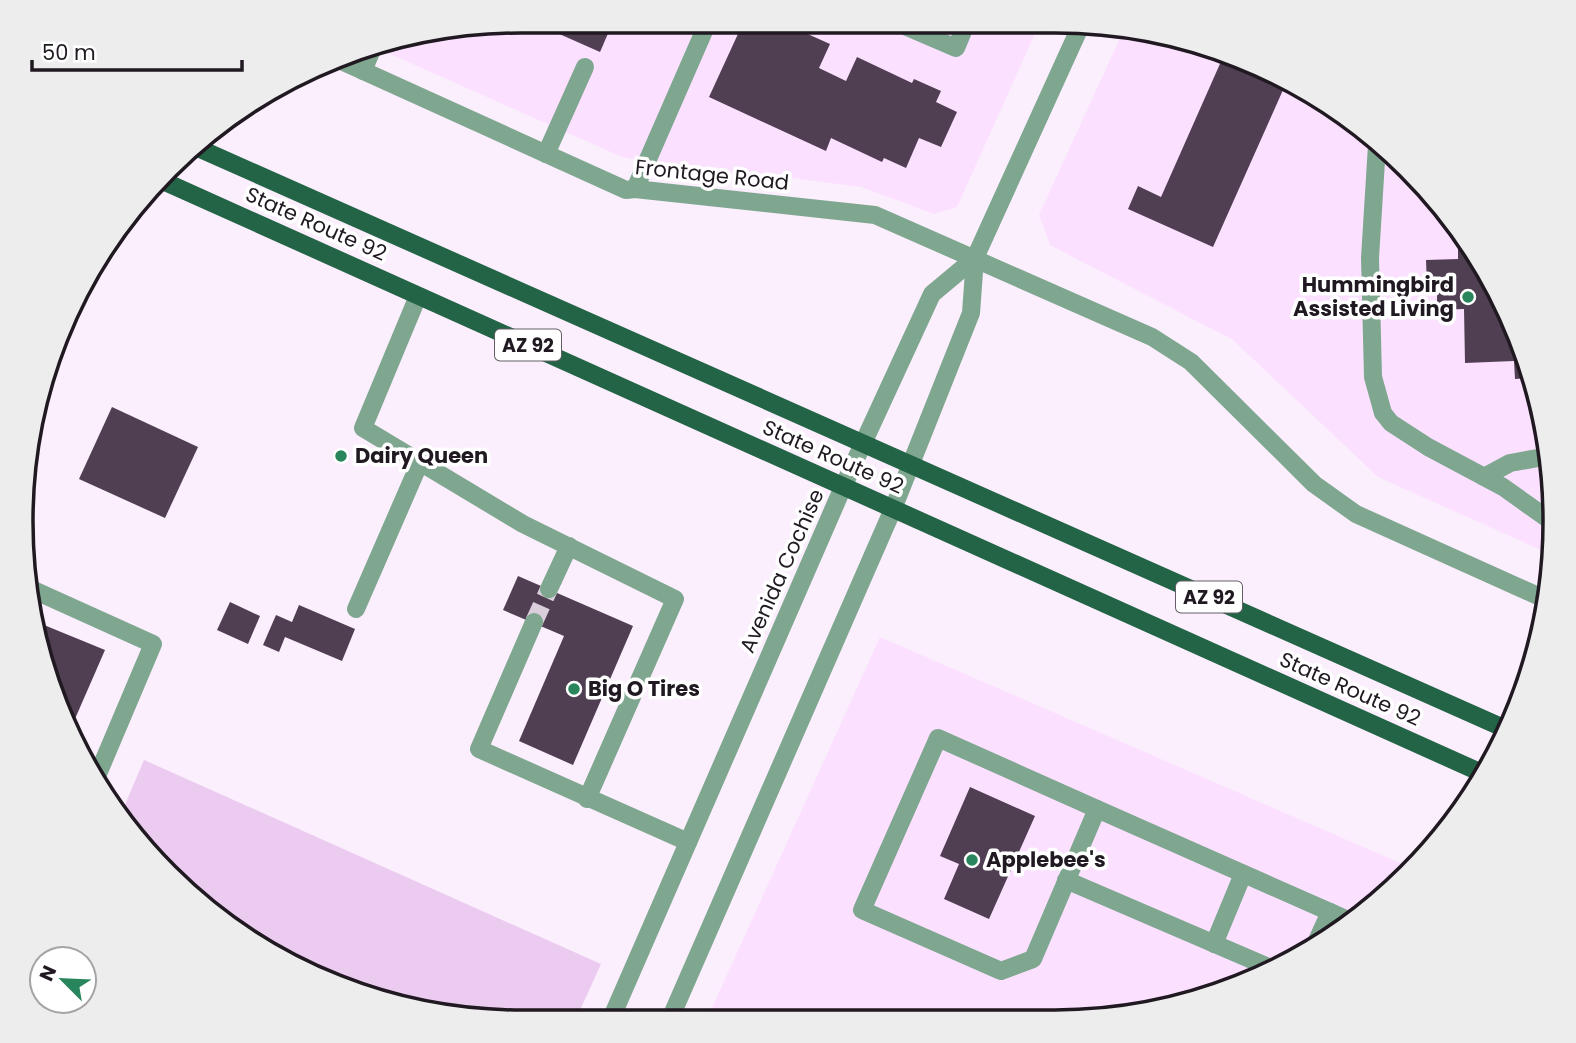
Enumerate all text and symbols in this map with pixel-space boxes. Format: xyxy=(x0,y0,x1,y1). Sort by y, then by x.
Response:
scale bar xyxy=(32,28,242,72)
text: 50 m xyxy=(42,38,96,67)
street label: Frontage Road xyxy=(634,152,790,197)
street label: State Route 92 xyxy=(241,179,391,268)
place label: Hummingbird Assisted Living xyxy=(1293,270,1454,323)
marker: Hummingbird Assisted Living xyxy=(1460,289,1476,305)
road number: AZ 92 xyxy=(495,330,561,360)
street label: State Route 92 xyxy=(758,412,908,501)
place label: Dairy Queen xyxy=(355,441,488,470)
marker: Dairy Queen xyxy=(333,448,349,464)
street label: Avenida Cochise xyxy=(732,484,831,657)
road number: AZ 92 xyxy=(1176,582,1242,612)
street label: State Route 92 xyxy=(1275,644,1425,733)
place label: Big O Tires xyxy=(588,674,700,703)
marker: Big O Tires xyxy=(566,681,582,697)
place label: Applebee's xyxy=(986,845,1106,874)
marker: Applebee's xyxy=(964,852,980,868)
north arrow xyxy=(28,945,98,1015)
text: N xyxy=(33,961,63,985)

